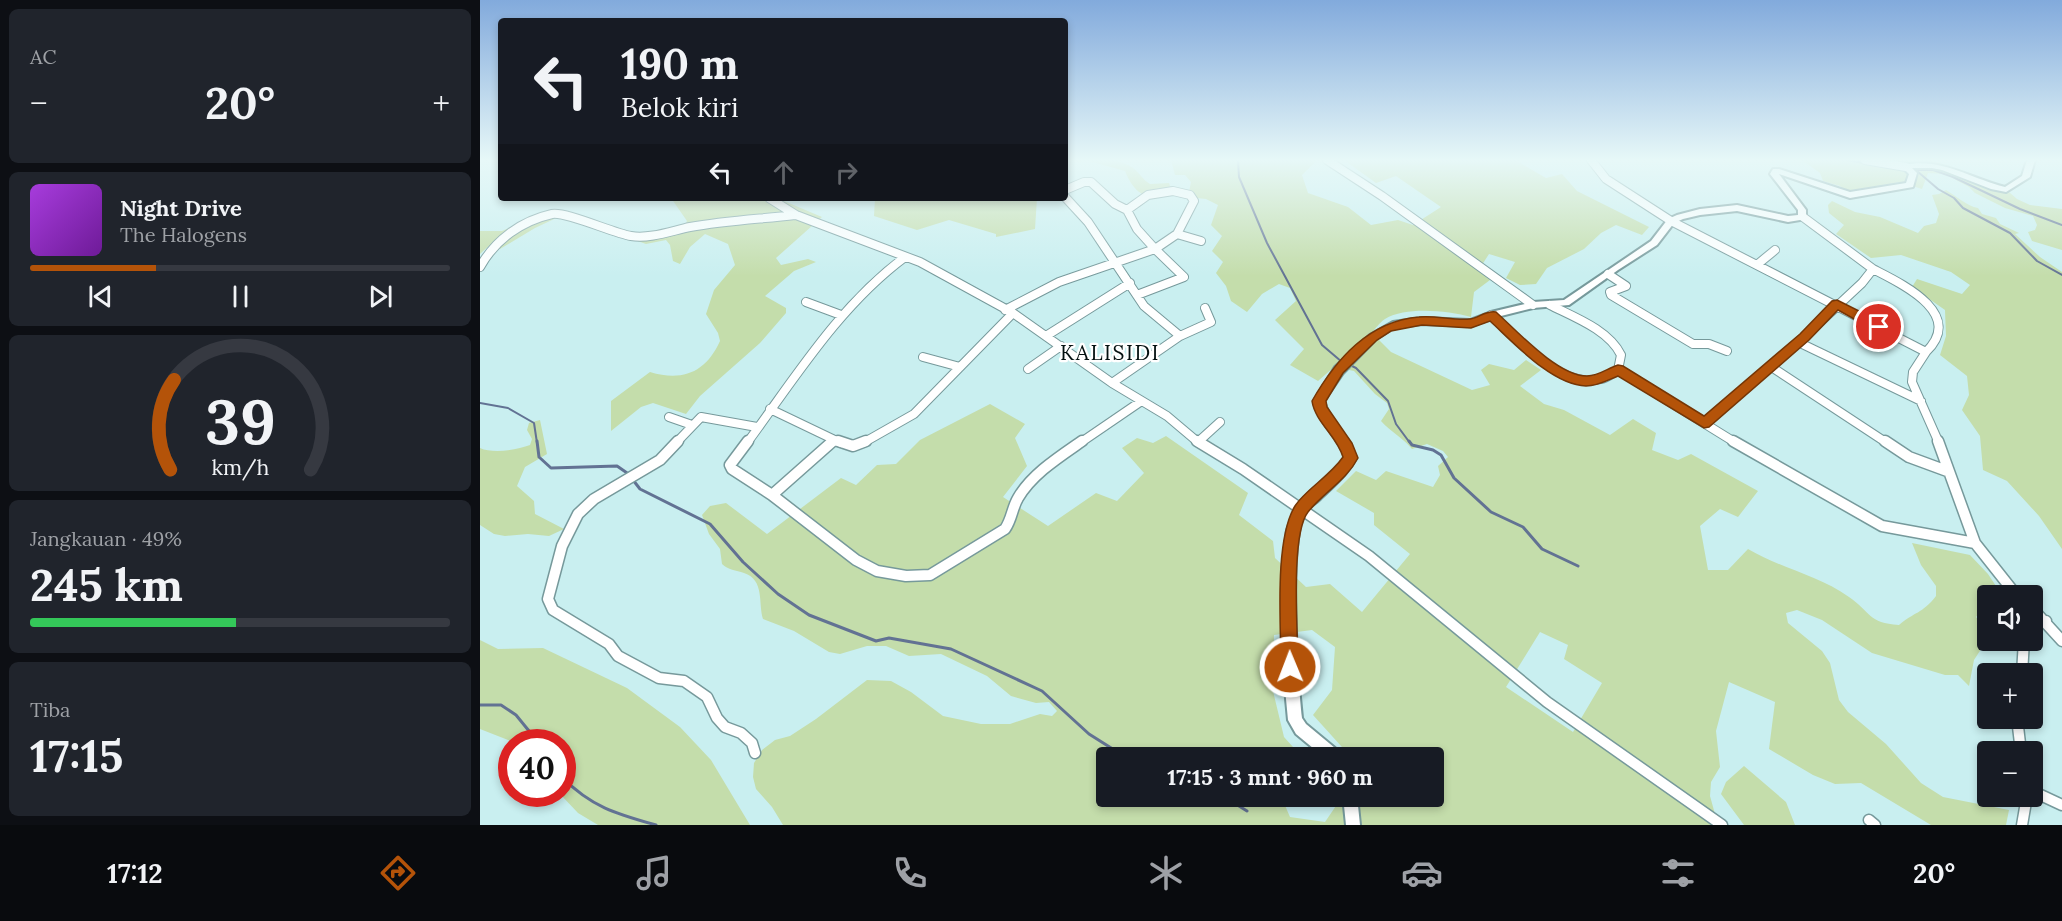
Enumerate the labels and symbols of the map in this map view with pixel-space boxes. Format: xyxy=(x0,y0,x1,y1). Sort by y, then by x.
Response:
pin xyxy=(1853,301,1904,352)
district label: KALISIDI xyxy=(1060,339,1160,366)
position arrow xyxy=(1258,635,1322,699)
speed limit sign: 40 xyxy=(498,729,576,807)

